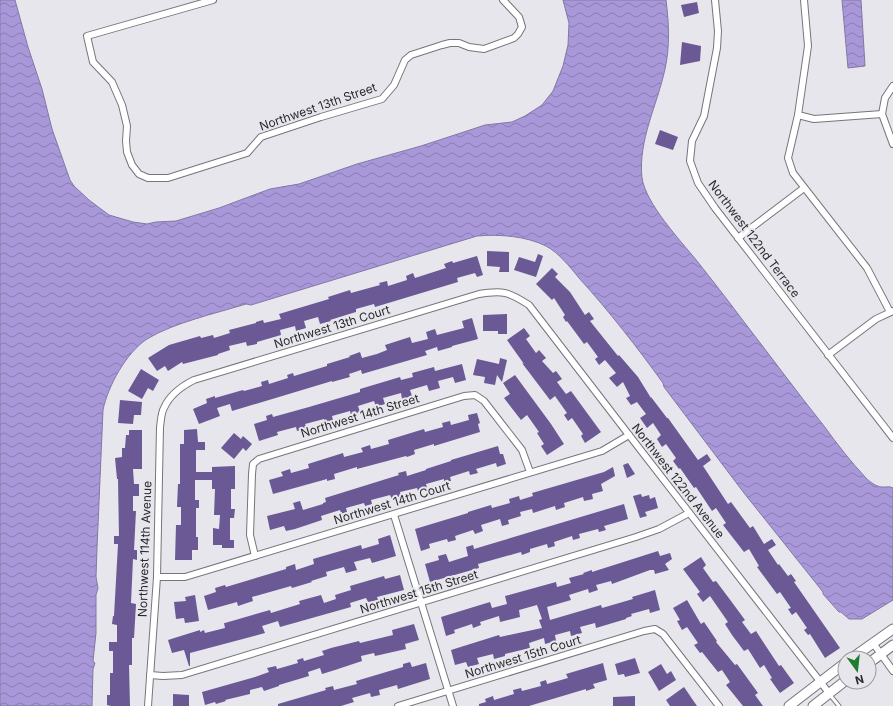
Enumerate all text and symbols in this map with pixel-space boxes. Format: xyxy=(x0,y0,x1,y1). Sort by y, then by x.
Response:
street label: Northwest 13th Street xyxy=(257,79,378,134)
street label: Northwest 122nd Terrace xyxy=(705,177,803,300)
street label: Northwest 13th Court xyxy=(272,302,392,351)
street label: Northwest 14th Street xyxy=(299,390,421,441)
street label: Northwest 122nd Avenue xyxy=(629,420,728,541)
street label: Northwest 14th Court xyxy=(332,478,452,527)
street label: Northwest 114th Avenue xyxy=(135,481,154,617)
street label: Northwest 15th Street xyxy=(358,566,480,617)
street label: Northwest 15th Court xyxy=(463,632,583,681)
north arrow xyxy=(837,650,877,690)
text: N xyxy=(854,672,865,688)

